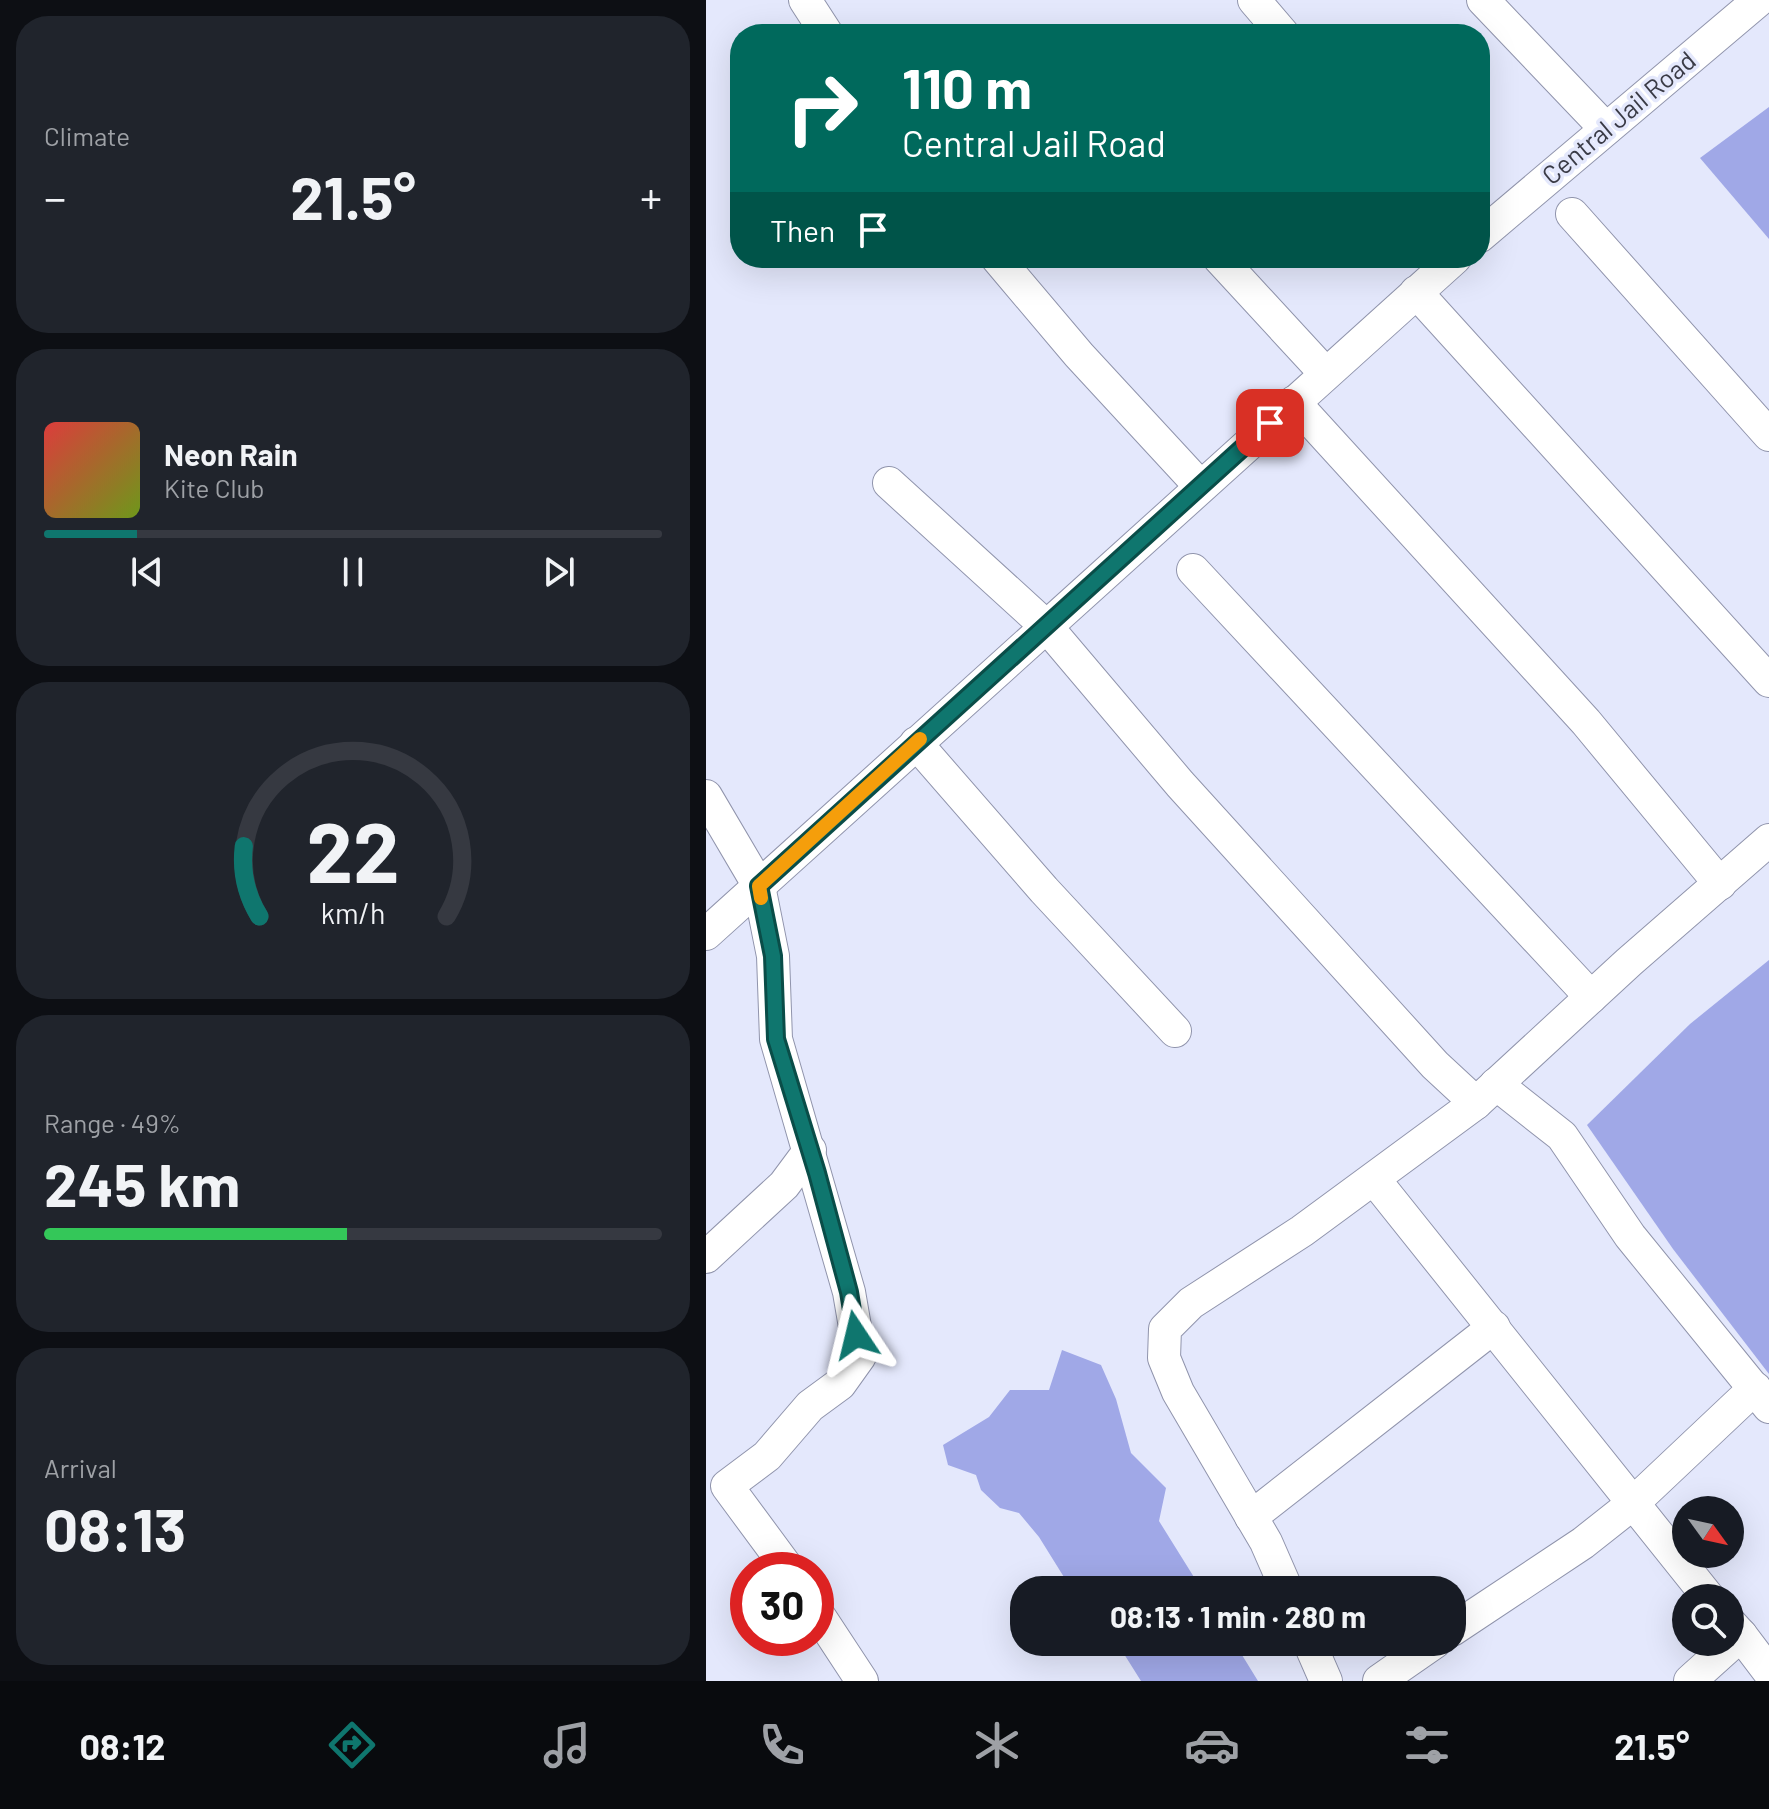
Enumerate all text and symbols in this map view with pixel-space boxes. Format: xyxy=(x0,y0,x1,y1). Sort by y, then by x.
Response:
street label: Central Jail Road xyxy=(1535,44,1701,190)
text: 110 m xyxy=(902,53,1032,120)
icon: right xyxy=(770,56,874,160)
text: Climate xyxy=(44,120,130,151)
text: Central Jail Road xyxy=(902,121,1166,164)
text: 21.5° xyxy=(290,160,416,232)
text: − xyxy=(44,170,66,223)
text: + xyxy=(640,170,662,223)
icon: arrive xyxy=(851,208,895,252)
text: Then xyxy=(770,212,835,248)
pin xyxy=(1236,389,1304,457)
icon: arrive xyxy=(1248,401,1292,445)
text: Neon Rain xyxy=(164,436,298,472)
text: Kite Club xyxy=(164,472,265,503)
icon: previous xyxy=(125,550,169,594)
icon: pause xyxy=(331,550,375,594)
icon: next xyxy=(537,550,581,594)
text: 22 xyxy=(306,799,400,899)
text: km/h xyxy=(321,895,385,930)
text: Range · 49% xyxy=(44,1107,181,1138)
text: 245 km xyxy=(44,1147,240,1219)
position arrow xyxy=(814,1293,898,1377)
text: Arrival xyxy=(44,1452,117,1483)
text: 08:13 xyxy=(44,1492,186,1564)
north arrow xyxy=(1672,1496,1744,1568)
map controls xyxy=(1672,1496,1744,1656)
speed limit sign: 30 xyxy=(730,1552,834,1656)
button: search xyxy=(1672,1584,1744,1656)
text: 08:13 · 1 min · 280 m xyxy=(1110,1598,1366,1634)
icon: directions xyxy=(324,1717,380,1773)
icon: music xyxy=(539,1717,595,1773)
icon: phone xyxy=(754,1717,810,1773)
icon: climate xyxy=(969,1717,1025,1773)
icon: car xyxy=(1184,1717,1240,1773)
icon: filters xyxy=(1399,1717,1455,1773)
text: 08:12 xyxy=(79,1724,165,1767)
text: 21.5° xyxy=(1614,1724,1690,1767)

